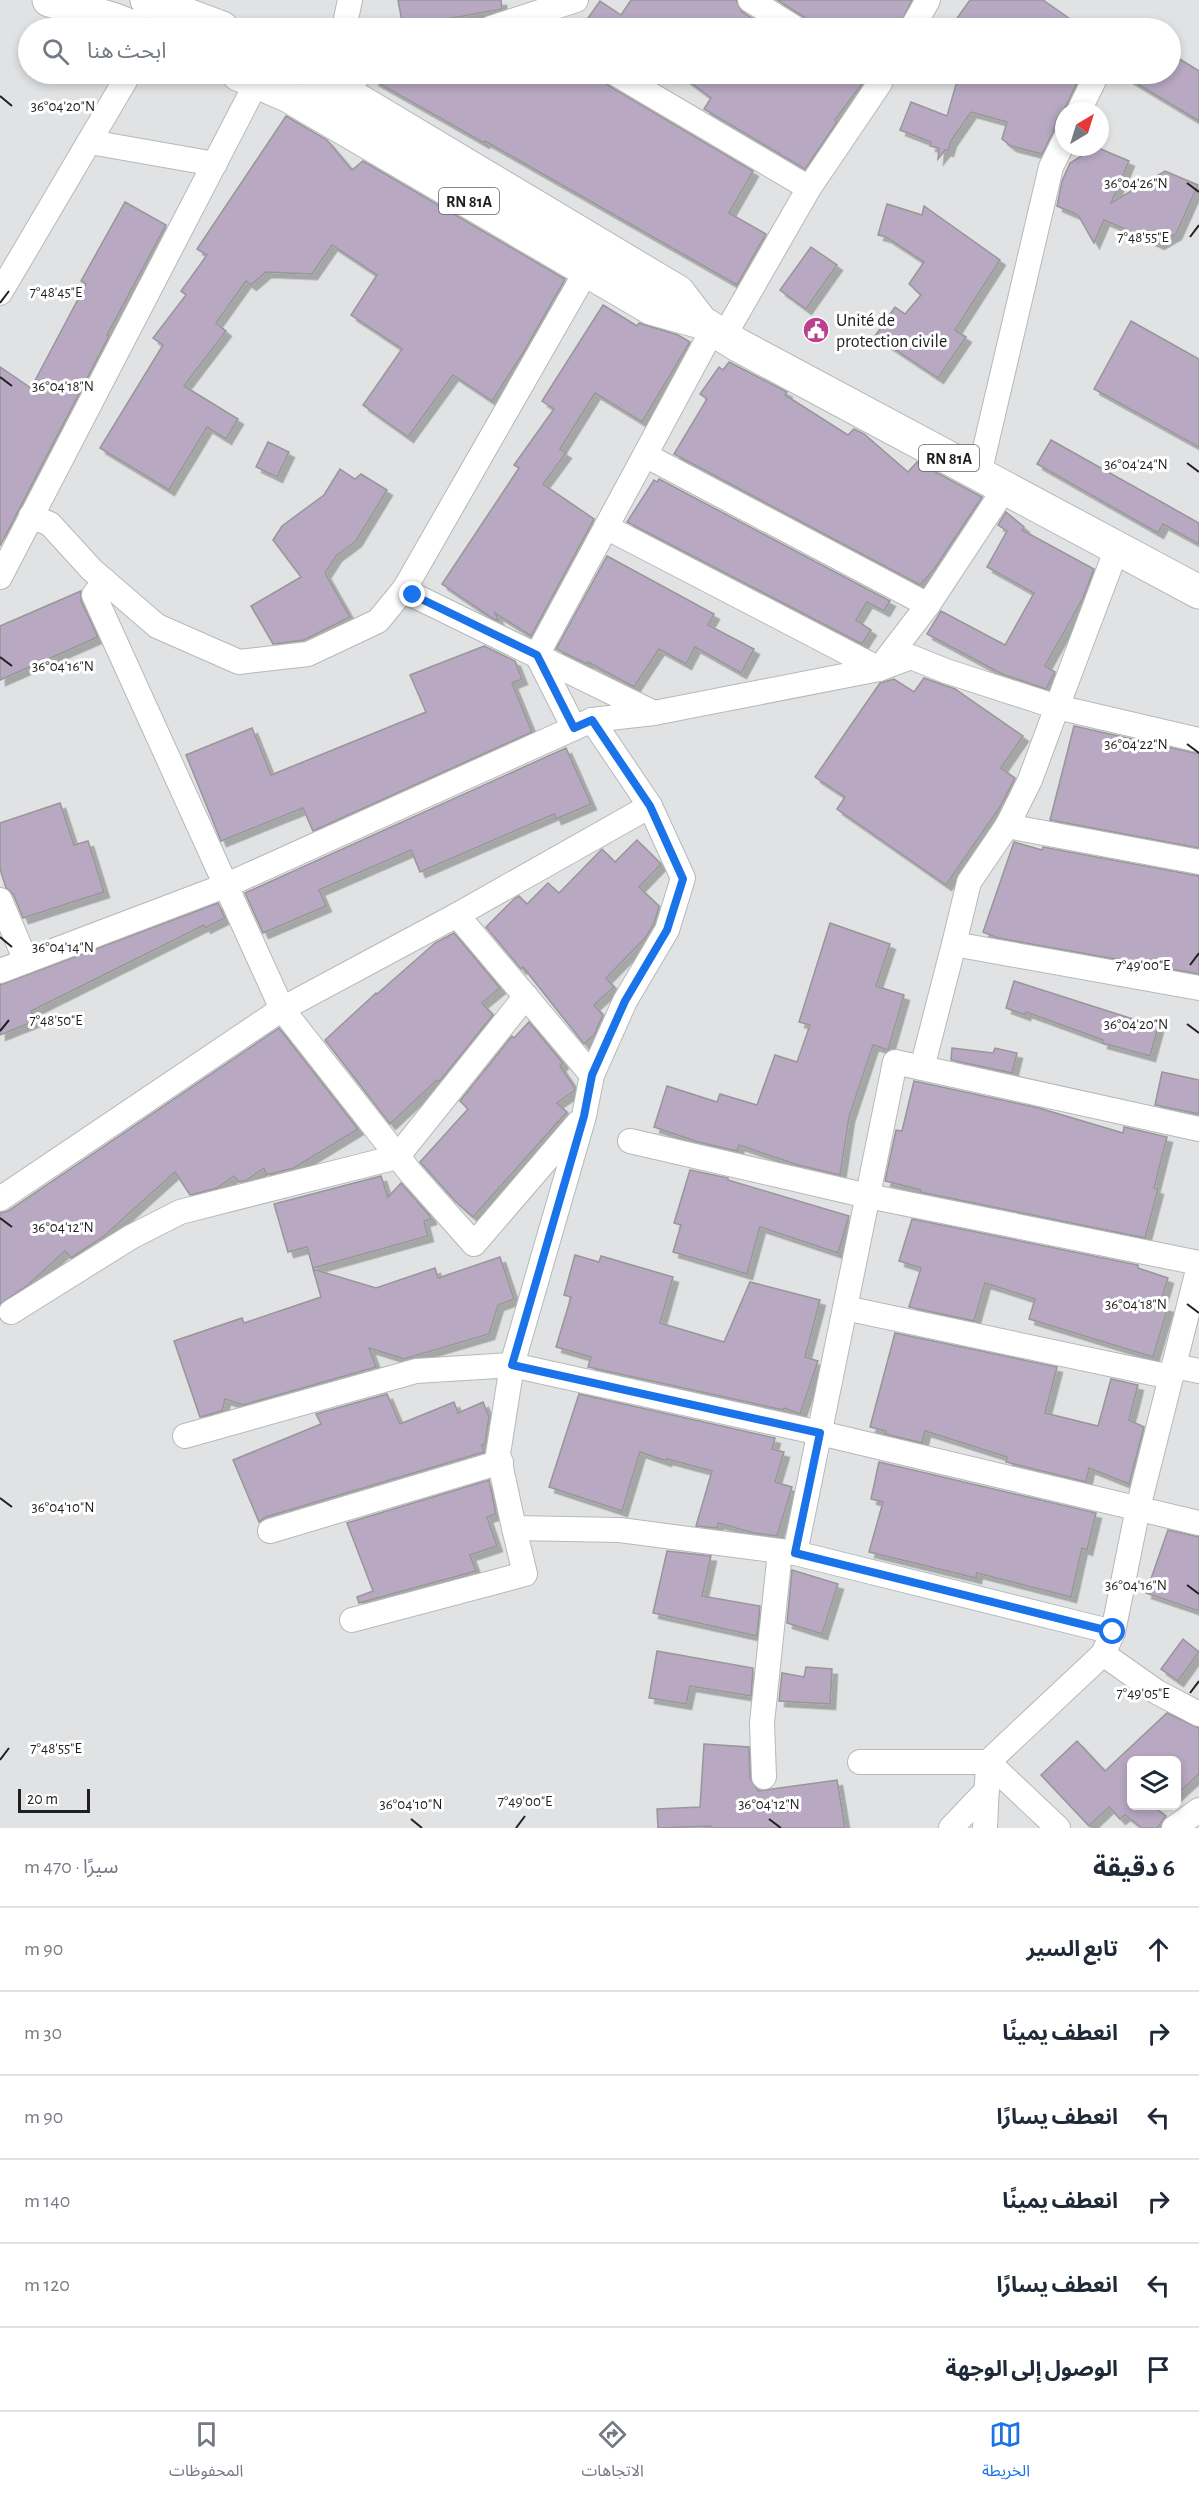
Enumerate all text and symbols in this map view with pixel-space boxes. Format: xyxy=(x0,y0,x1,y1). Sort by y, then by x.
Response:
search box xyxy=(18,18,1181,84)
icon: search xyxy=(39,35,72,68)
text: ابحث هنا xyxy=(87,40,166,62)
text: 36°04'20"N xyxy=(31,99,95,114)
north arrow xyxy=(1055,102,1109,156)
text: 36°04'26"N xyxy=(1104,176,1168,191)
road number: RN 81A xyxy=(439,188,499,214)
text: 7°48'55"E xyxy=(1117,230,1169,245)
text: 7°48'45"E xyxy=(30,285,82,300)
place label: Unité de protection civile xyxy=(836,312,947,351)
public building icon: Unité de protection civile xyxy=(801,315,831,345)
text: 36°04'18"N xyxy=(32,379,94,394)
road number: RN 81A xyxy=(919,445,979,471)
text: 36°04'24"N xyxy=(1104,457,1168,472)
route end xyxy=(399,581,425,607)
text: 36°04'16"N xyxy=(32,659,94,674)
text: 36°04'22"N xyxy=(1104,737,1168,752)
text: 36°04'14"N xyxy=(32,940,94,955)
text: 7°49'00"E xyxy=(1116,958,1170,973)
text: 7°48'50"E xyxy=(29,1013,83,1028)
text: 36°04'20"N xyxy=(1104,1017,1168,1032)
text: 36°04'12"N xyxy=(32,1220,94,1235)
text: 36°04'18"N xyxy=(1105,1297,1167,1312)
text: 36°04'10"N xyxy=(32,1500,94,1515)
text: 36°04'16"N xyxy=(1105,1578,1167,1593)
route start xyxy=(1099,1618,1125,1644)
text: 7°49'05"E xyxy=(1116,1686,1170,1701)
text: 7°48'55"E xyxy=(30,1741,82,1756)
map controls xyxy=(1127,1756,1181,1810)
button: layers xyxy=(1127,1756,1181,1810)
scale bar xyxy=(18,1786,90,1814)
text: 20 m xyxy=(27,1791,58,1807)
text: 7°49'00"E xyxy=(498,1794,552,1809)
text: 36°04'10"N xyxy=(380,1797,442,1812)
text: 36°04'12"N xyxy=(738,1797,800,1812)
text: 6 دقيقة xyxy=(1093,1855,1175,1881)
text: سيرًا · 470 m xyxy=(24,1857,118,1877)
icon: ahead xyxy=(1142,1933,1175,1966)
text: تابع السير xyxy=(1026,1938,1118,1960)
text: 90 m xyxy=(24,1939,63,1959)
icon: right xyxy=(1142,2017,1175,2050)
text: انعطف يمينًا xyxy=(1002,2022,1118,2044)
text: 30 m xyxy=(24,2023,62,2043)
icon: left xyxy=(1142,2101,1175,2134)
text: انعطف يسارًا xyxy=(996,2106,1118,2128)
text: 90 m xyxy=(24,2107,63,2127)
icon: right xyxy=(1142,2185,1175,2218)
text: انعطف يمينًا xyxy=(1002,2190,1118,2212)
text: 140 m xyxy=(24,2191,70,2211)
icon: left xyxy=(1142,2269,1175,2302)
text: انعطف يسارًا xyxy=(996,2274,1118,2296)
text: 120 m xyxy=(24,2275,70,2295)
icon: arrive xyxy=(1142,2353,1175,2386)
text: الوصول إلى الوجهة xyxy=(945,2358,1118,2380)
tab: المحفوظات xyxy=(169,2418,243,2488)
tab: الاتجاهات xyxy=(581,2418,644,2488)
tab: الخريطة xyxy=(982,2418,1030,2488)

